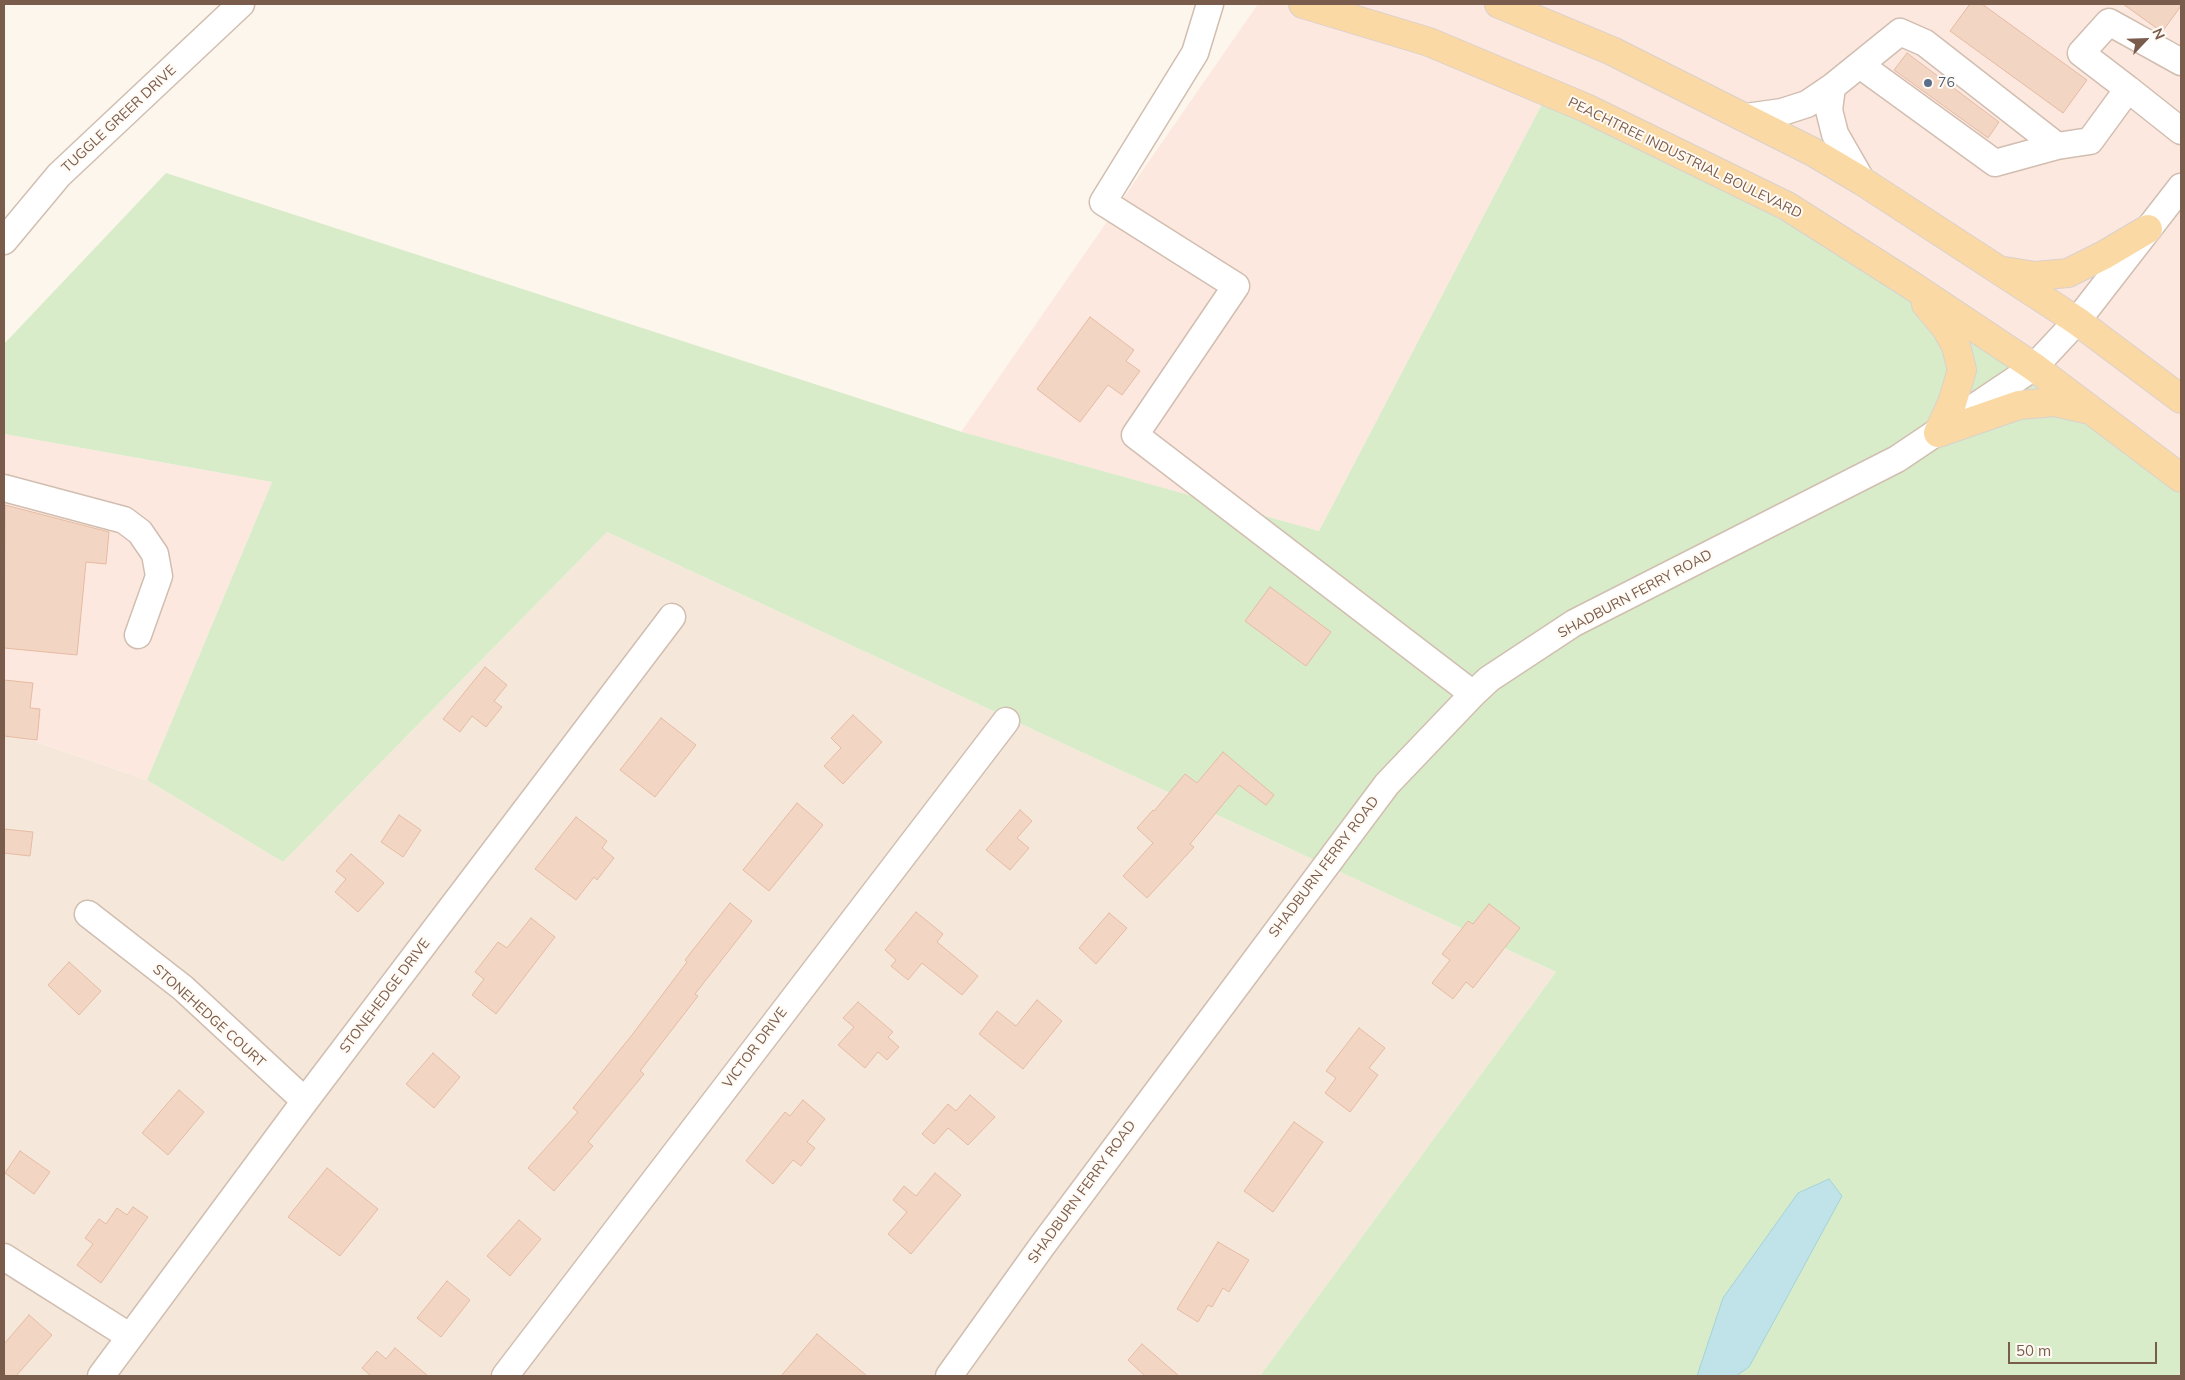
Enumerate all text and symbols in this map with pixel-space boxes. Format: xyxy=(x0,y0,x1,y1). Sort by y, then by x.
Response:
north arrow xyxy=(2120,15,2170,65)
text: N xyxy=(2148,25,2169,42)
street label: TUGGLE GREER DRIVE xyxy=(58,62,180,176)
place label: 76 xyxy=(1938,75,1955,91)
marker: 76 xyxy=(1922,77,1934,89)
street label: PEACHTREE INDUSTRIAL BOULEVARD xyxy=(1565,94,1805,222)
street label: SHADBURN FERRY ROAD xyxy=(1555,546,1715,642)
street label: SHADBURN FERRY ROAD xyxy=(1265,793,1383,941)
street label: STONEHEDGE DRIVE xyxy=(336,935,434,1057)
street label: STONEHEDGE COURT xyxy=(149,961,269,1071)
street label: VICTOR DRIVE xyxy=(719,1004,791,1092)
street label: SHADBURN FERRY ROAD xyxy=(1025,1117,1139,1267)
scale bar xyxy=(2010,1332,2159,1364)
text: 50 m xyxy=(2016,1341,2051,1360)

